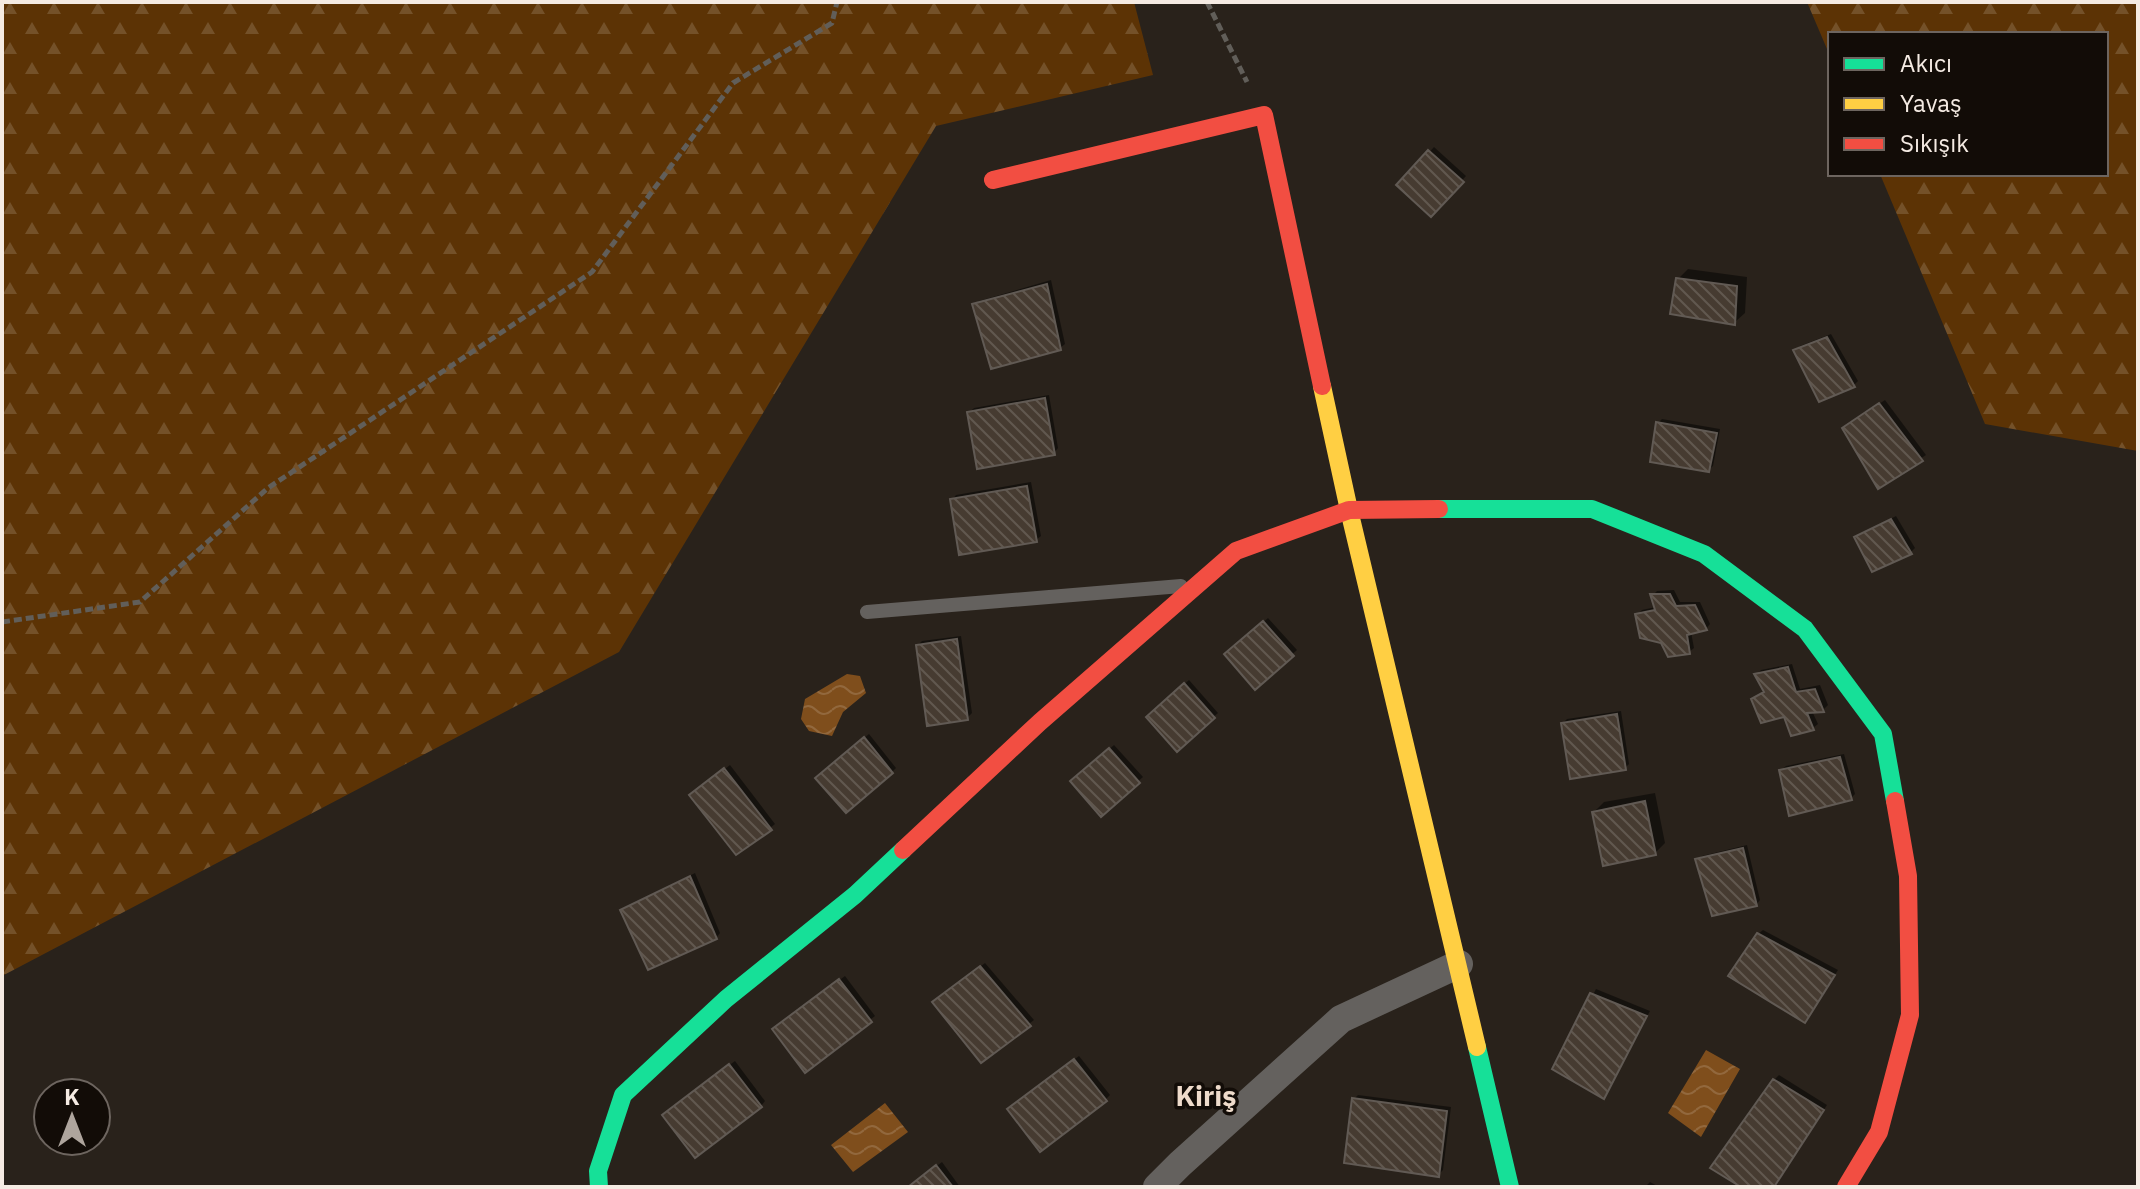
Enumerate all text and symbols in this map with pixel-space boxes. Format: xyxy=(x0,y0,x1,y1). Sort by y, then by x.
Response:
legend xyxy=(1828,32,2108,176)
text: Akıcı xyxy=(1900,47,1952,79)
text: Yavaş xyxy=(1900,87,1962,119)
text: Sıkışık xyxy=(1900,127,1969,159)
north arrow xyxy=(32,1077,112,1157)
district label: Kiriş xyxy=(1176,1077,1236,1114)
text: K xyxy=(64,1082,80,1111)

